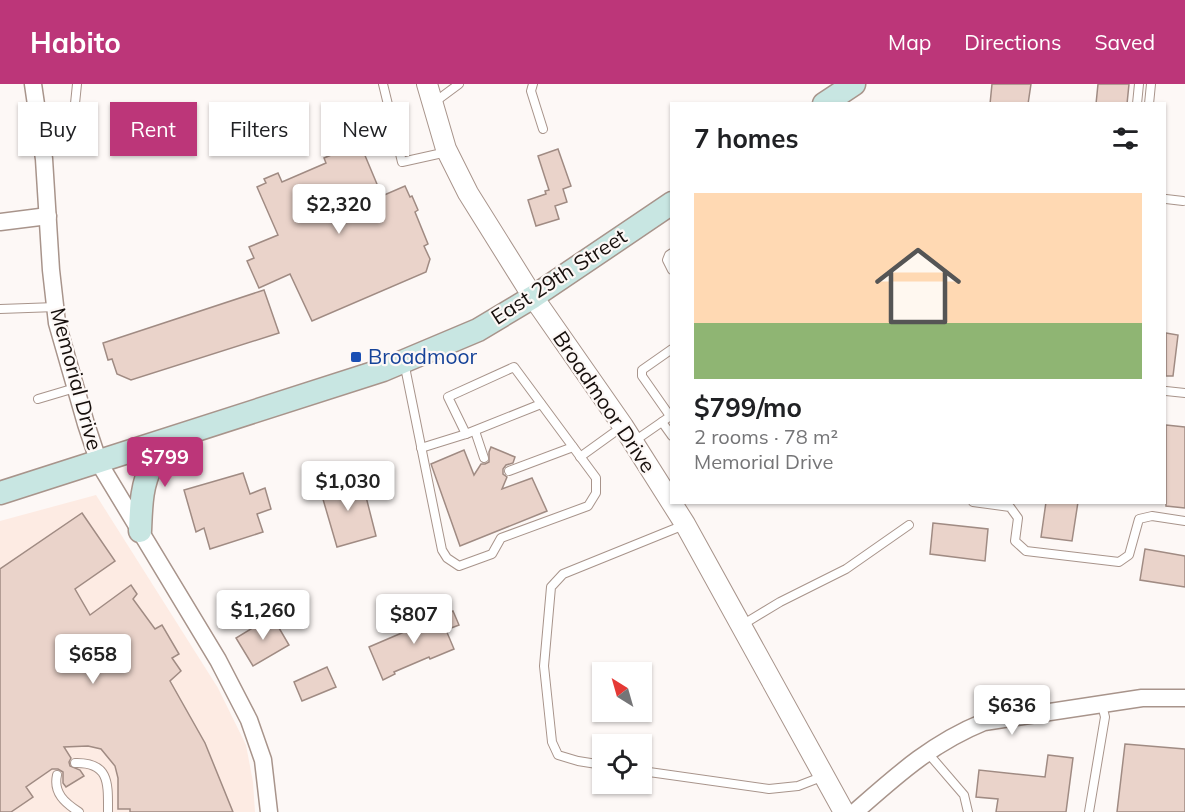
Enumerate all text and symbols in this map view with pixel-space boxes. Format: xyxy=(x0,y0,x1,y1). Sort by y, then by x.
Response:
text: Habito xyxy=(30,25,121,60)
text: Map xyxy=(888,29,931,55)
text: Directions xyxy=(964,29,1061,55)
text: Saved xyxy=(1094,29,1155,55)
chip: Buy xyxy=(18,102,98,156)
chip: Rent xyxy=(110,102,197,156)
chip: Filters xyxy=(209,102,309,156)
chip: New xyxy=(321,102,409,156)
text: 7 homes xyxy=(694,122,798,155)
icon: filters xyxy=(1109,122,1142,155)
pin: $2,320 xyxy=(290,184,388,235)
text: $2,320 xyxy=(307,191,371,216)
street label: East 29th Street xyxy=(486,223,631,330)
icon: home xyxy=(864,232,972,340)
street label: Memorial Drive xyxy=(45,305,108,453)
street label: Broadmoor Drive xyxy=(548,326,662,477)
place label: Broadmoor xyxy=(368,343,477,369)
marker: Broadmoor xyxy=(349,350,363,364)
text: $799/mo xyxy=(694,391,802,424)
text: 2 rooms · 78 m² xyxy=(694,424,838,449)
pin: $799 xyxy=(129,437,201,488)
text: $799 xyxy=(141,444,189,469)
text: Memorial Drive xyxy=(694,449,833,474)
pin: $1,030 xyxy=(299,461,397,512)
text: $1,030 xyxy=(316,468,380,493)
pin: $1,260 xyxy=(214,590,312,641)
pin: $807 xyxy=(378,594,450,645)
text: $1,260 xyxy=(231,597,295,622)
text: $807 xyxy=(390,601,438,626)
pin: $658 xyxy=(57,634,129,685)
text: $658 xyxy=(69,641,117,666)
north arrow xyxy=(592,662,652,722)
map controls xyxy=(592,662,652,794)
pin: $636 xyxy=(976,685,1048,736)
text: $636 xyxy=(988,692,1036,717)
button: locate xyxy=(592,734,652,794)

